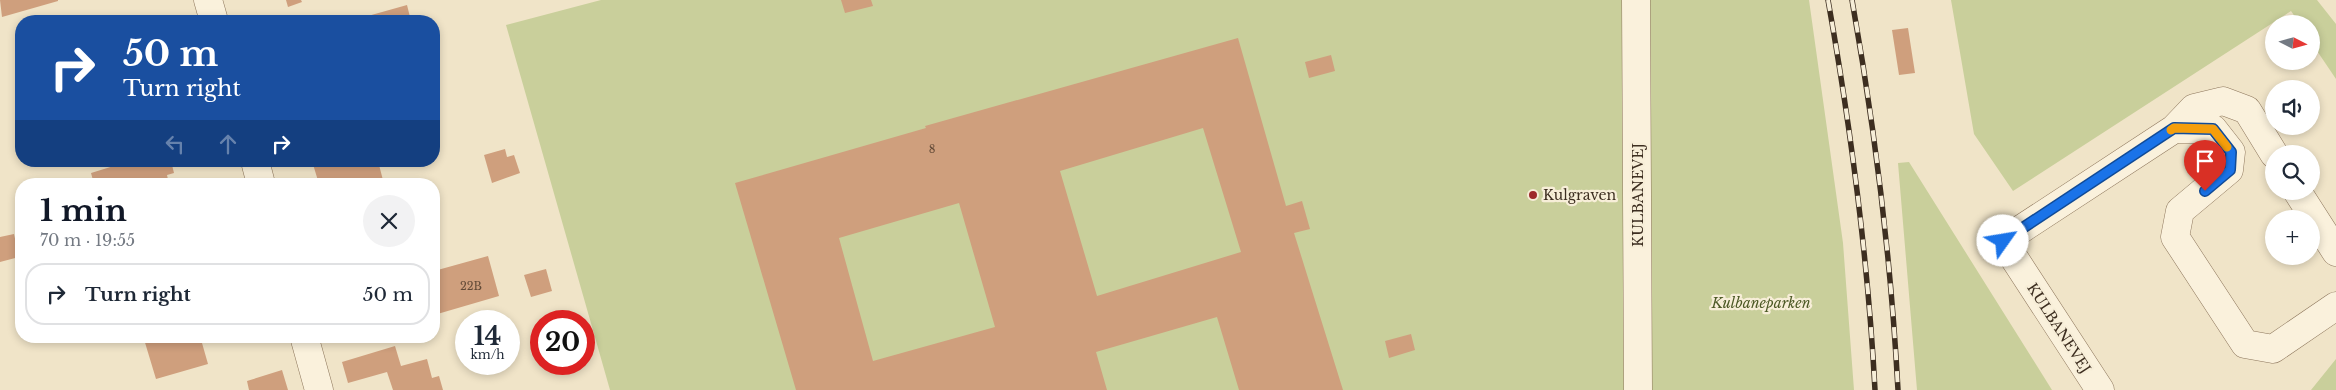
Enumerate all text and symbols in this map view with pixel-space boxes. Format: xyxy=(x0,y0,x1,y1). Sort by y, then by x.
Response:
north arrow xyxy=(2265,15,2320,70)
map controls xyxy=(2265,15,2320,265)
text: 50 m xyxy=(123,32,218,75)
icon: right xyxy=(40,35,105,100)
text: Turn right xyxy=(123,75,241,102)
button: sound xyxy=(2265,80,2320,135)
icon: left xyxy=(161,130,189,158)
icon: ahead xyxy=(214,130,242,158)
icon: right xyxy=(267,130,295,158)
pin xyxy=(2184,140,2226,191)
house number: 8 xyxy=(929,142,935,156)
street label: KULBANEVEJ xyxy=(1629,143,1647,247)
button: search xyxy=(2265,145,2320,200)
icon: arrive xyxy=(2191,147,2219,175)
place label: Kulgraven xyxy=(1543,186,1616,204)
marker: Kulgraven xyxy=(1527,189,1539,201)
text: 1 min xyxy=(40,192,127,229)
button: close xyxy=(363,195,415,247)
button: + xyxy=(2265,210,2320,265)
position arrow xyxy=(1976,214,2028,266)
text: 70 m · 19:55 xyxy=(40,230,135,250)
house number: 22B xyxy=(460,279,482,293)
icon: right xyxy=(42,280,70,308)
street label: KULBANEVEJ xyxy=(2023,280,2095,376)
text: Turn right xyxy=(85,283,191,306)
text: 50 m xyxy=(363,283,413,306)
park label: Kulbaneparken xyxy=(1711,294,1811,312)
speed limit sign: 20 xyxy=(530,310,595,375)
text: 14 xyxy=(474,321,501,352)
text: km/h xyxy=(470,347,505,362)

